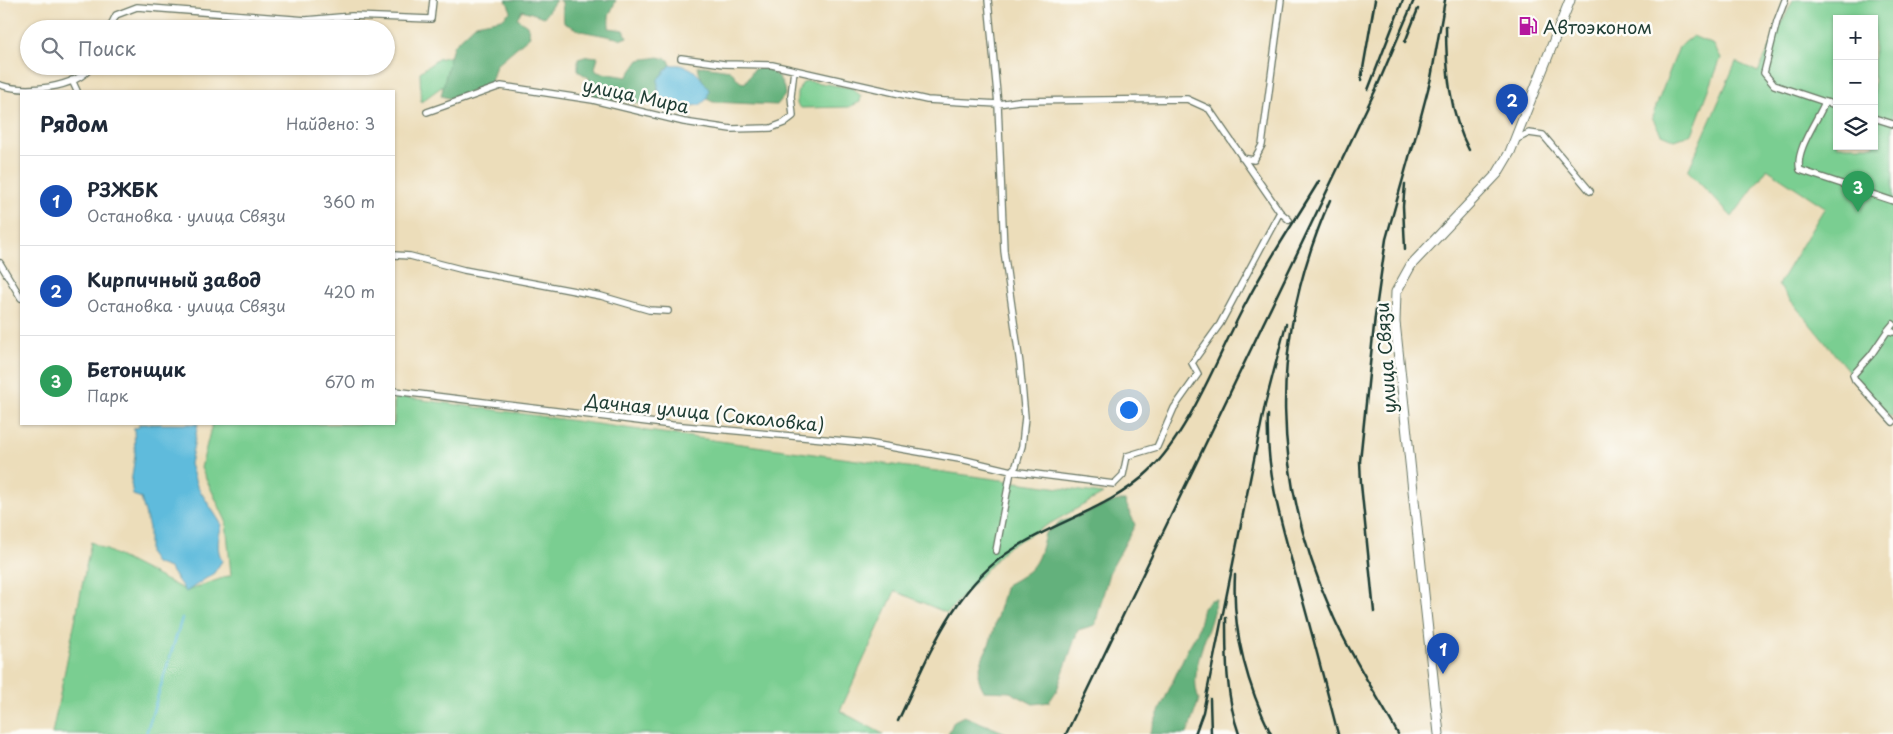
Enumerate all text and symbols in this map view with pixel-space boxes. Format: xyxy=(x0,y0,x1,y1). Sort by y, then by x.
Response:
place label: Автоэконом xyxy=(1543,13,1652,40)
fuel station icon: Автоэконом xyxy=(1517,15,1539,37)
map controls xyxy=(1833,15,1878,150)
button: + xyxy=(1833,15,1878,60)
search box xyxy=(20,20,395,75)
icon: search xyxy=(38,34,66,62)
text: Поиск xyxy=(78,34,136,62)
button: − xyxy=(1833,60,1878,105)
street label: улица Мира xyxy=(580,71,692,120)
pin: 2 xyxy=(1496,84,1528,125)
button: layers xyxy=(1833,105,1878,150)
text: Рядом xyxy=(40,107,108,139)
text: Найдено: 3 xyxy=(286,111,375,135)
pin: 3 xyxy=(1842,171,1874,212)
text: РЗЖБК xyxy=(87,175,158,203)
text: 1 xyxy=(52,189,60,213)
text: 360 m xyxy=(323,189,375,213)
text: Остановка · улица Связи xyxy=(87,203,286,227)
text: Кирпичный завод xyxy=(87,265,261,293)
text: 2 xyxy=(50,279,62,303)
text: 420 m xyxy=(324,279,375,303)
text: Остановка · улица Связи xyxy=(87,293,286,317)
street label: улица Связи xyxy=(1368,301,1402,415)
text: Бетонщик xyxy=(87,355,186,383)
text: 3 xyxy=(51,369,61,393)
text: 670 m xyxy=(325,369,375,393)
text: Парк xyxy=(87,383,128,407)
street label: Дачная улица (Соколовка) xyxy=(583,386,826,438)
your location xyxy=(1116,397,1142,423)
pin: 1 xyxy=(1427,633,1459,674)

